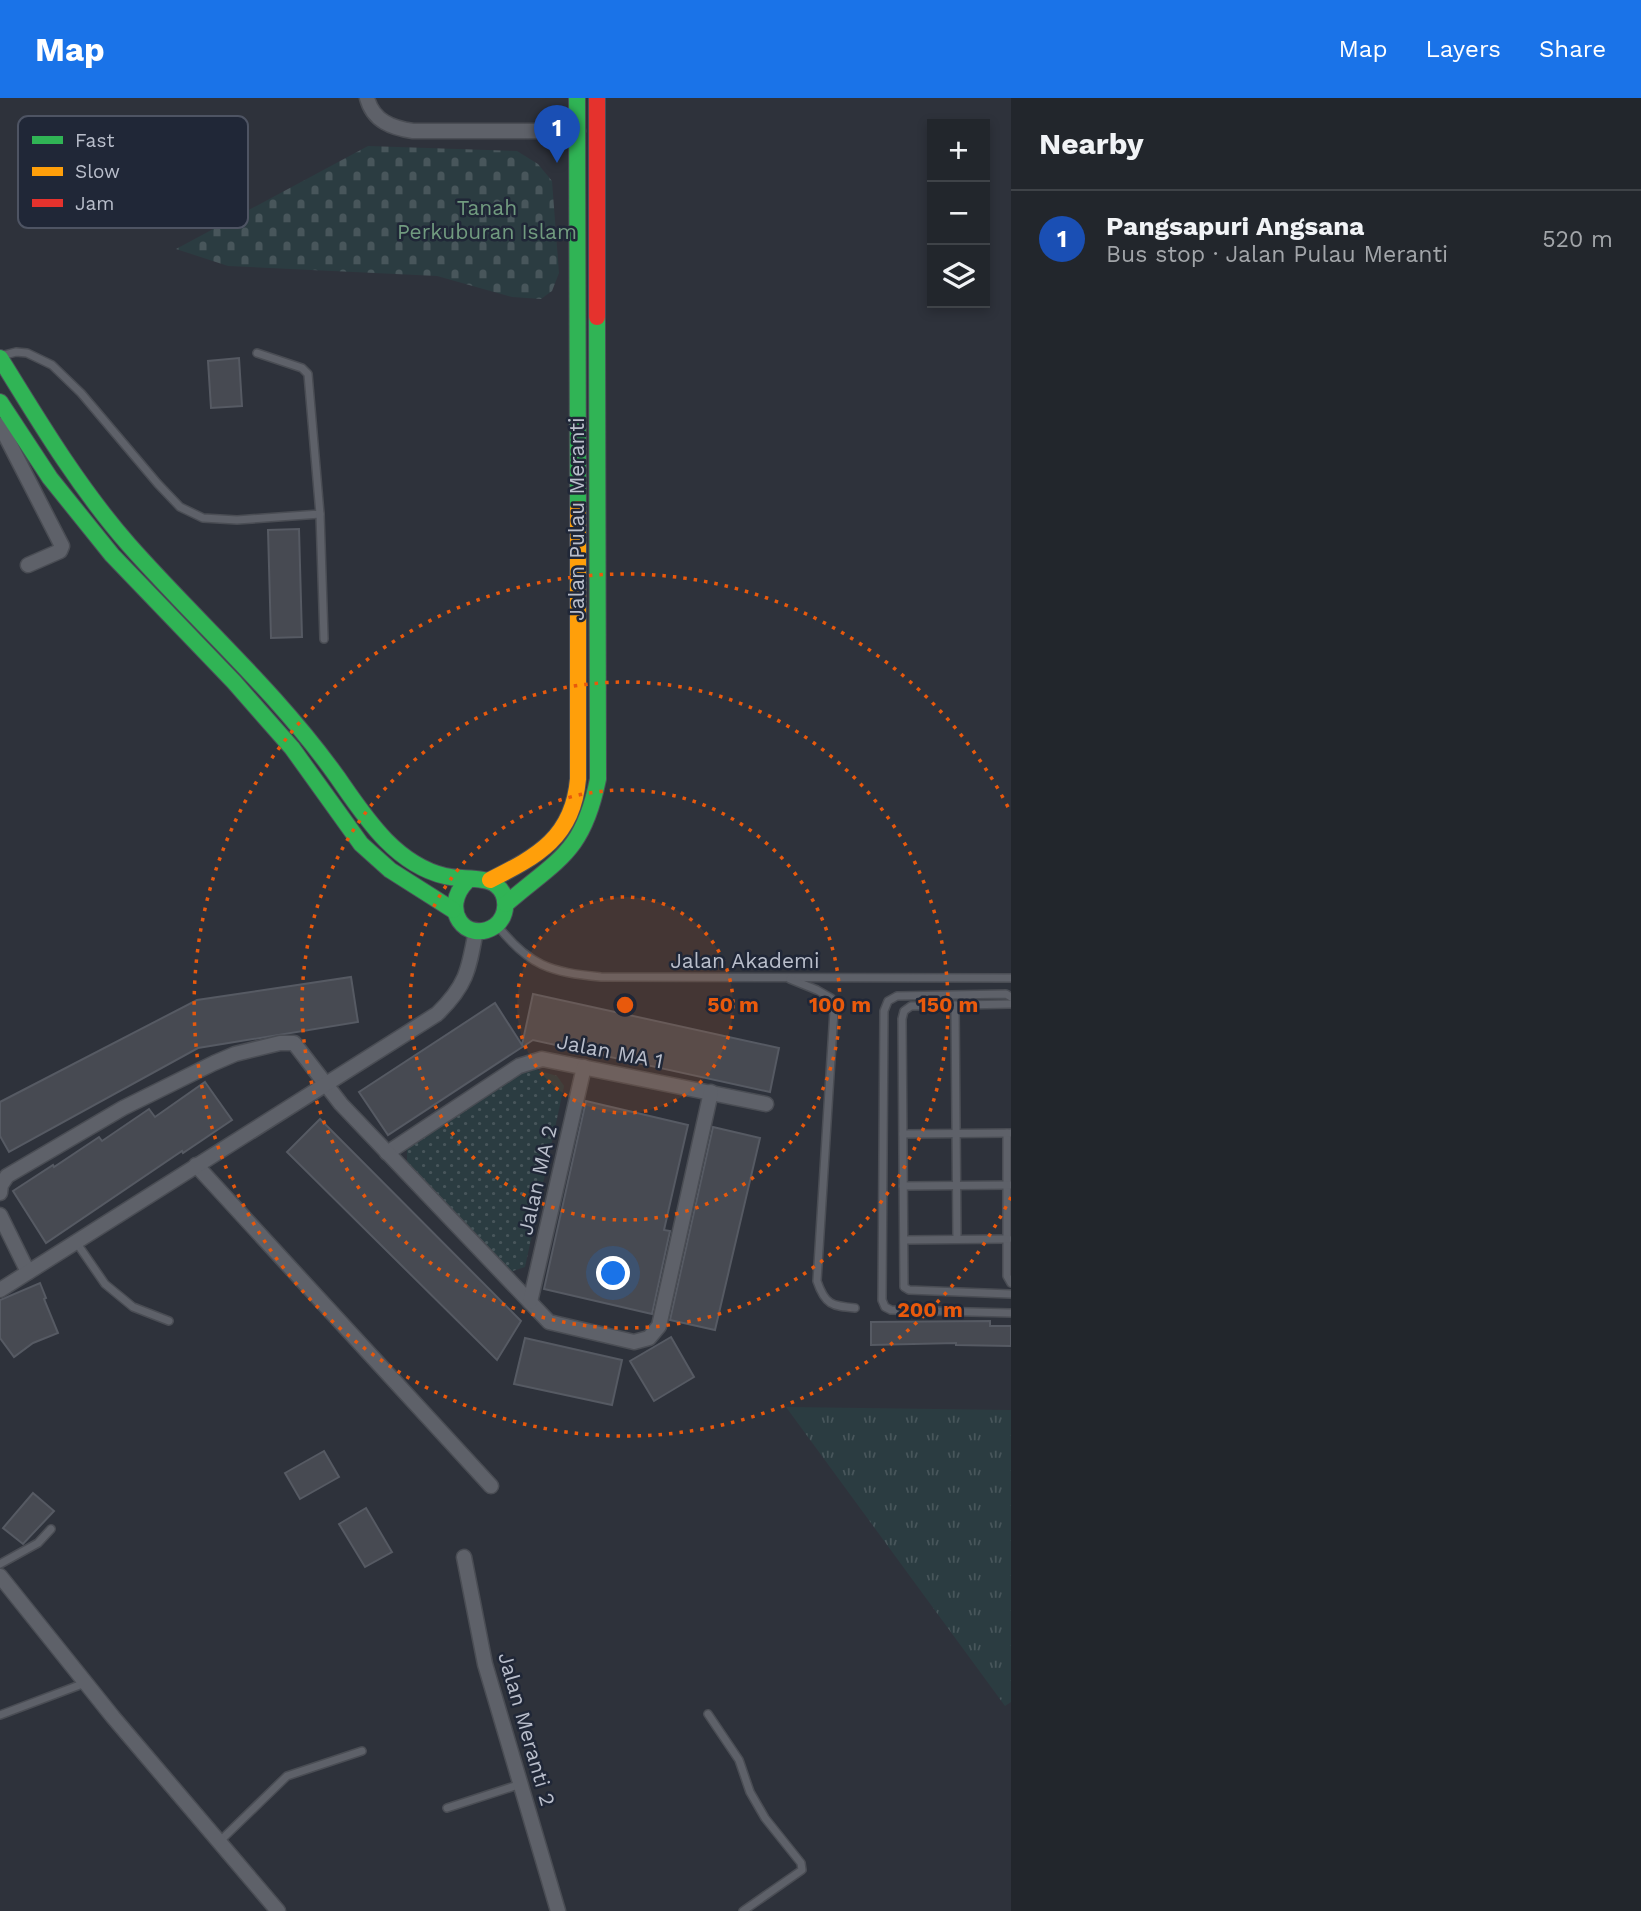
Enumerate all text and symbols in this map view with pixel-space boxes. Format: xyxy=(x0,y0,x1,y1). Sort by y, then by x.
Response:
text: Map xyxy=(35,30,105,69)
text: Map xyxy=(1339,35,1387,63)
text: Layers xyxy=(1425,35,1501,63)
text: Share xyxy=(1539,35,1606,63)
pin: 1 xyxy=(534,105,580,163)
legend xyxy=(18,116,248,228)
map controls xyxy=(927,119,990,308)
button: + xyxy=(927,119,990,182)
text: Nearby xyxy=(1039,126,1144,161)
text: Fast xyxy=(75,129,114,152)
text: Slow xyxy=(75,160,120,183)
button: − xyxy=(927,182,990,245)
text: Jam xyxy=(75,192,114,215)
park label: Tanah Perkuburan Islam xyxy=(397,195,577,244)
text: Pangsapuri Angsana xyxy=(1106,211,1364,241)
text: 1 xyxy=(1057,226,1067,253)
text: 520 m xyxy=(1542,226,1613,253)
text: Bus stop · Jalan Pulau Meranti xyxy=(1106,241,1448,268)
button: layers xyxy=(927,245,990,308)
street label: Jalan Pulau Meranti xyxy=(564,417,589,621)
street label: Jalan Akademi xyxy=(670,948,820,973)
text: 50 m xyxy=(707,992,759,1017)
text: 100 m xyxy=(809,992,871,1017)
text: 150 m xyxy=(918,992,978,1017)
centre of rings xyxy=(613,993,637,1017)
street label: Jalan MA 1 xyxy=(555,1028,665,1074)
street label: Jalan MA 2 xyxy=(512,1123,562,1237)
your location xyxy=(596,1256,630,1290)
text: 200 m xyxy=(897,1297,963,1322)
street label: Jalan Meranti 2 xyxy=(493,1649,561,1809)

